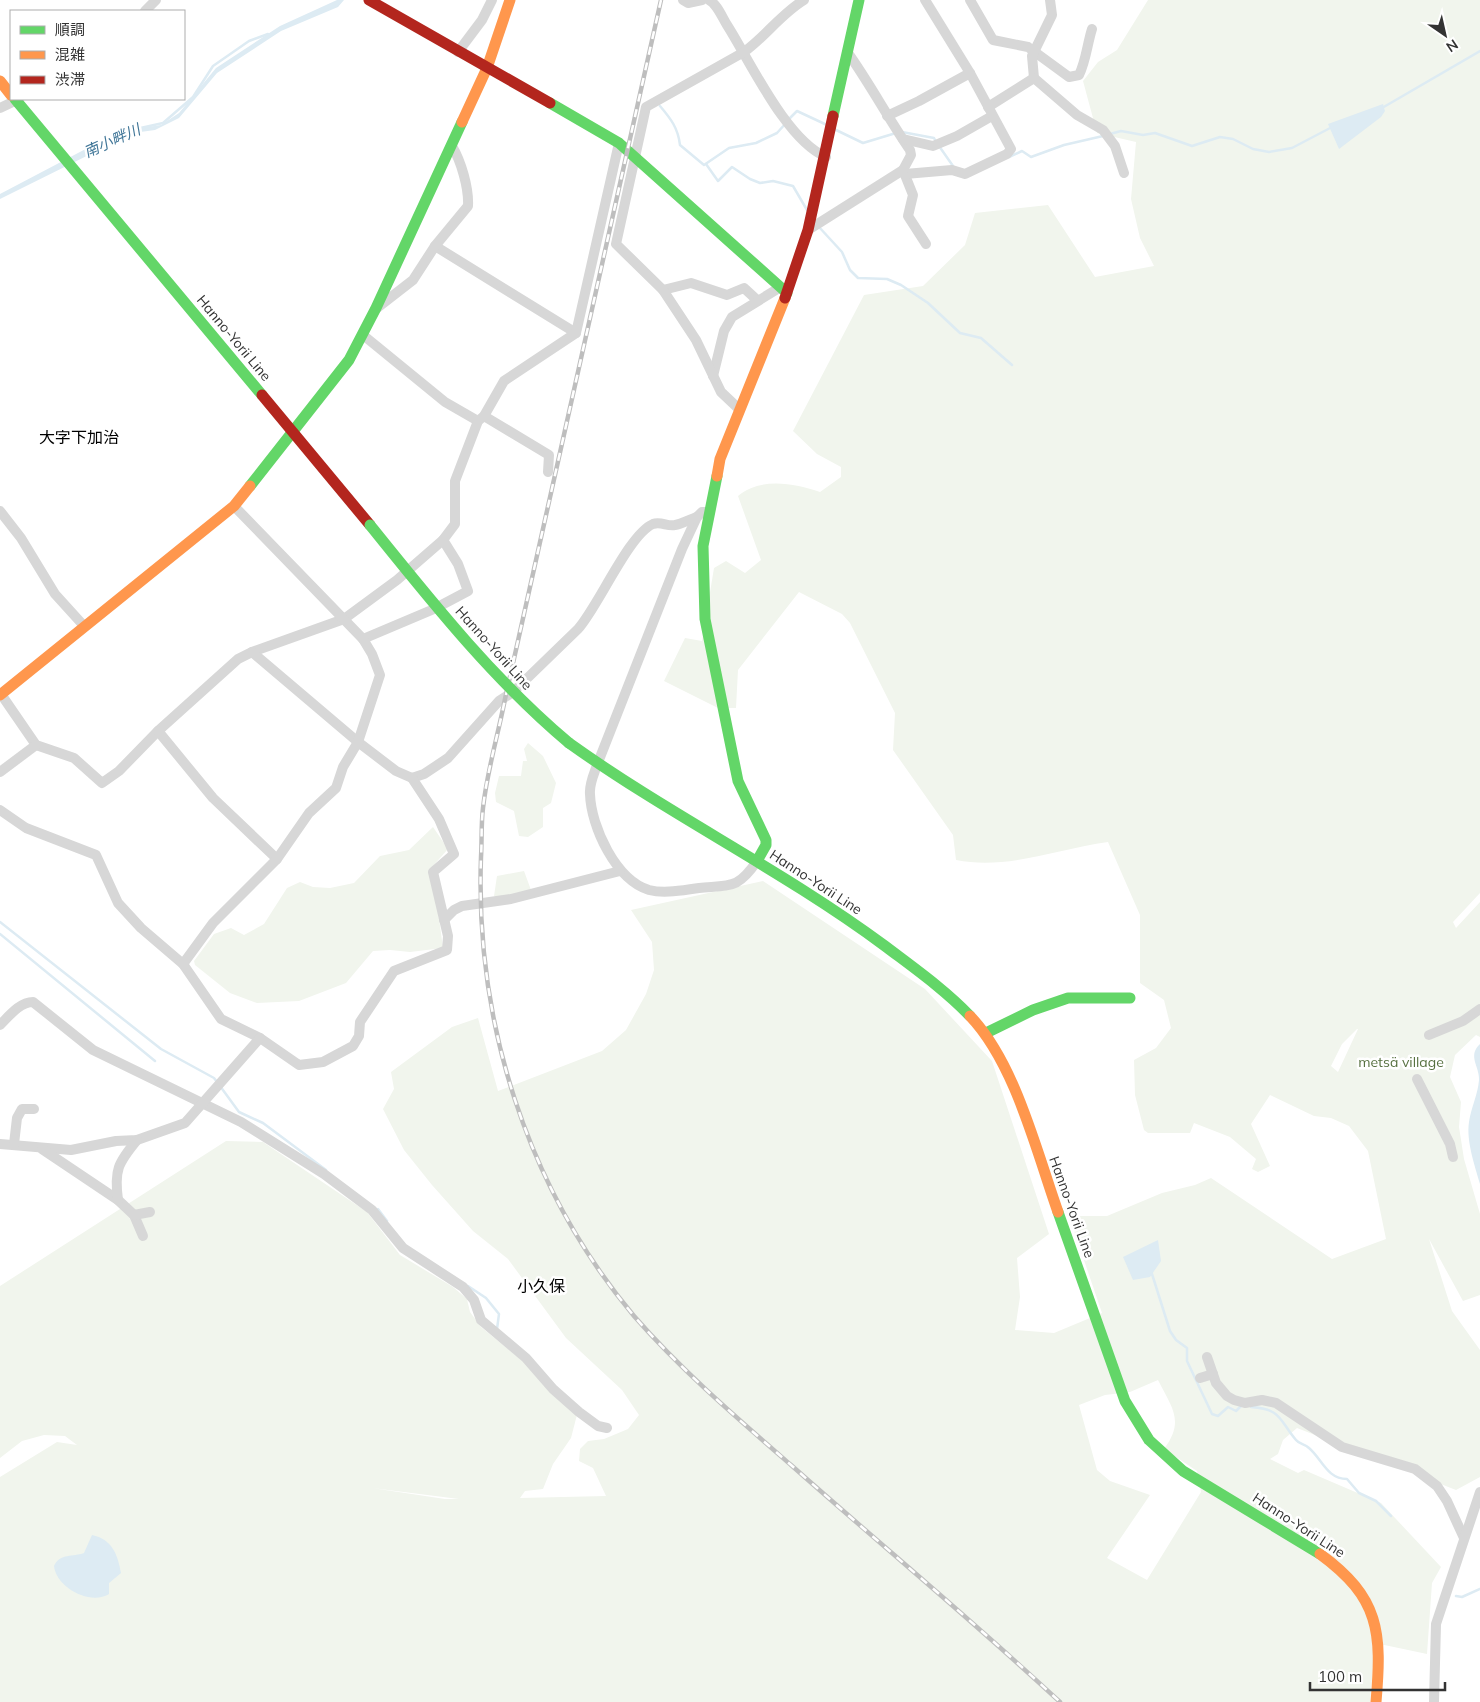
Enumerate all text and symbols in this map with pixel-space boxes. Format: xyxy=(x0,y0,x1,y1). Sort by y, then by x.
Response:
legend xyxy=(10,10,185,100)
north arrow xyxy=(1420,10,1470,60)
text: 順調 xyxy=(55,20,85,39)
text: N xyxy=(1443,35,1462,56)
text: 混雑 xyxy=(55,45,85,64)
text: 渋滞 xyxy=(55,70,85,89)
water label: 南小畔川 xyxy=(81,119,145,161)
street label: Hanno-Yorii Line xyxy=(193,291,275,385)
district label: 大字下加治 xyxy=(39,427,119,447)
street label: Hanno-Yorii Line xyxy=(452,602,536,694)
street label: Hanno-Yorii Line xyxy=(766,845,866,919)
park label: metsä village xyxy=(1358,1053,1444,1071)
street label: Hanno-Yorii Line xyxy=(1045,1154,1099,1260)
district label: 小久保 xyxy=(517,1276,565,1296)
street label: Hanno-Yorii Line xyxy=(1249,1488,1349,1562)
scale bar xyxy=(1310,1660,1445,1692)
text: 100 m xyxy=(1318,1667,1362,1686)

